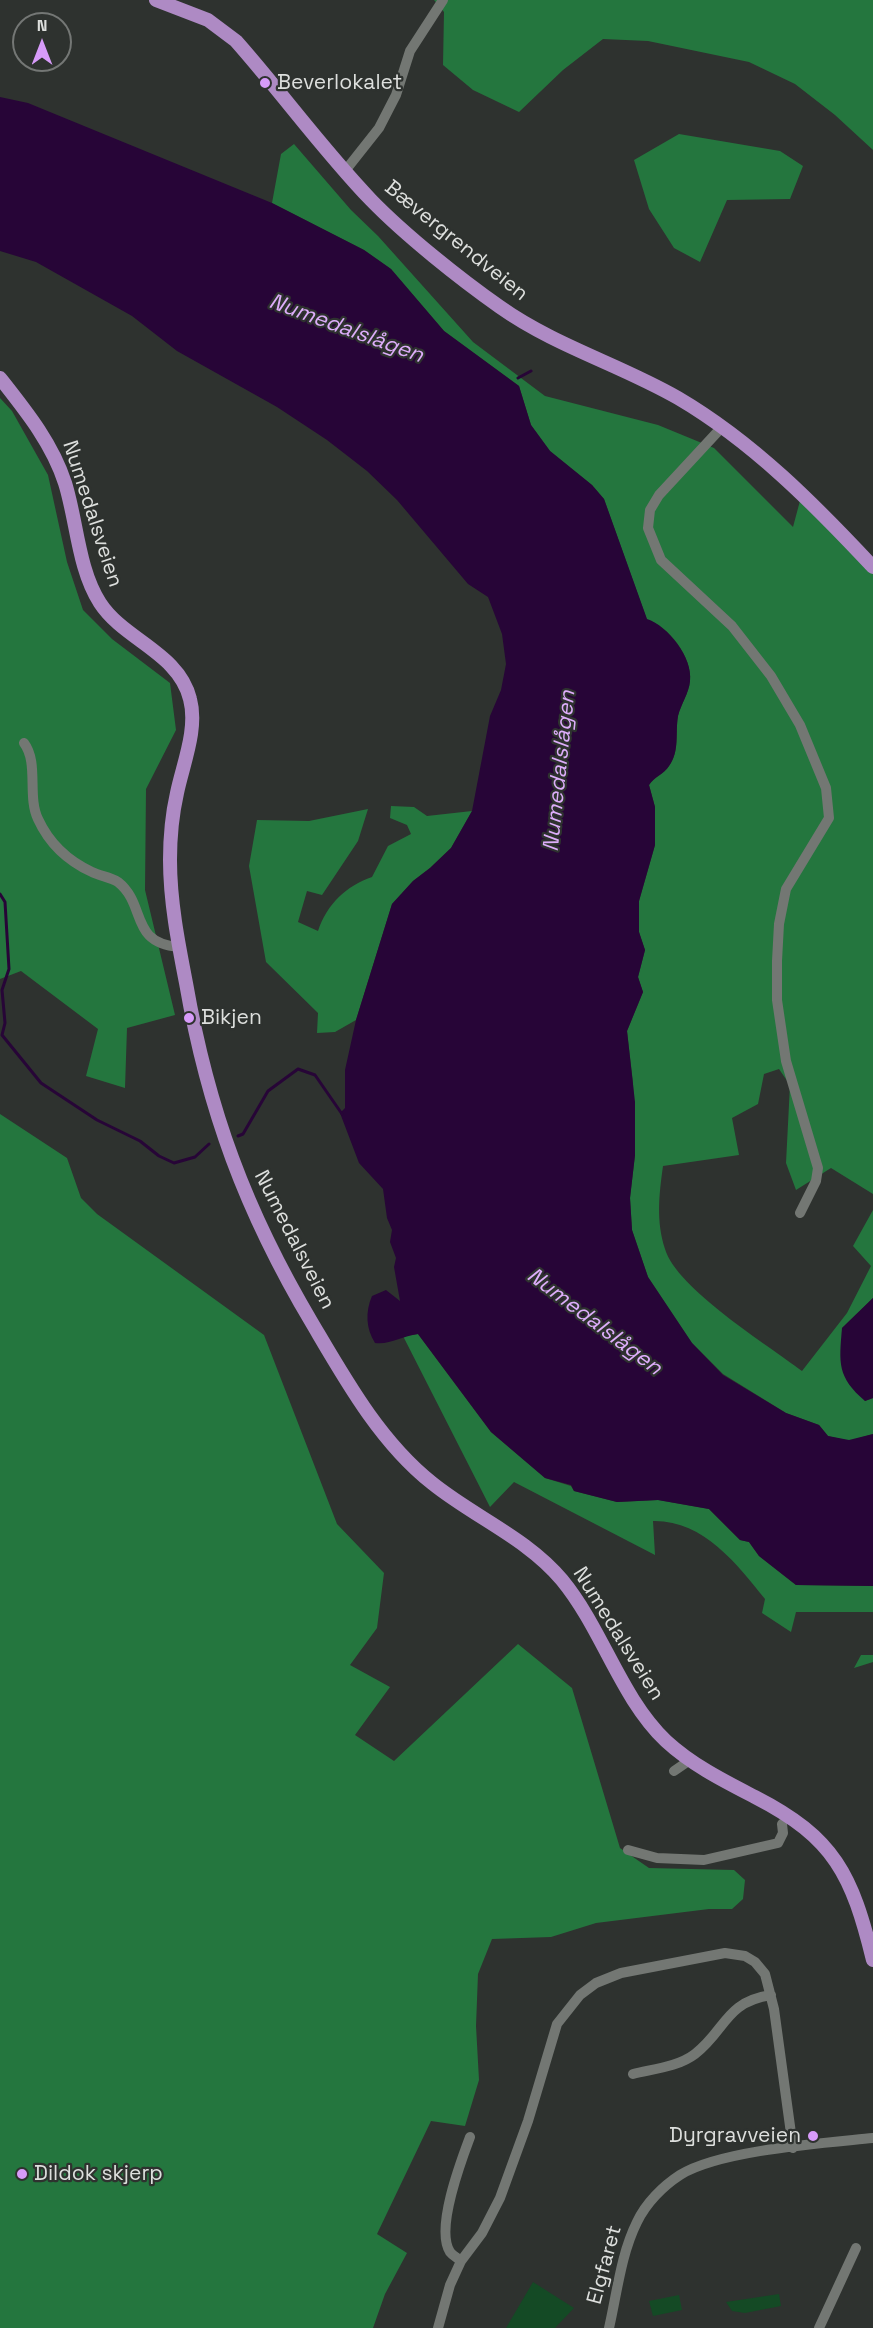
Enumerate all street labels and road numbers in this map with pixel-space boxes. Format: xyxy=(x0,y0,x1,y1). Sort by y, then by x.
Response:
street label: Bævergrendveien xyxy=(379,175,533,307)
street label: Numedalsveien xyxy=(56,438,128,590)
street label: Numedalsveien xyxy=(248,1166,340,1314)
street label: Numedalsveien xyxy=(567,1563,669,1705)
street label: Elgfaret xyxy=(582,2223,628,2307)

